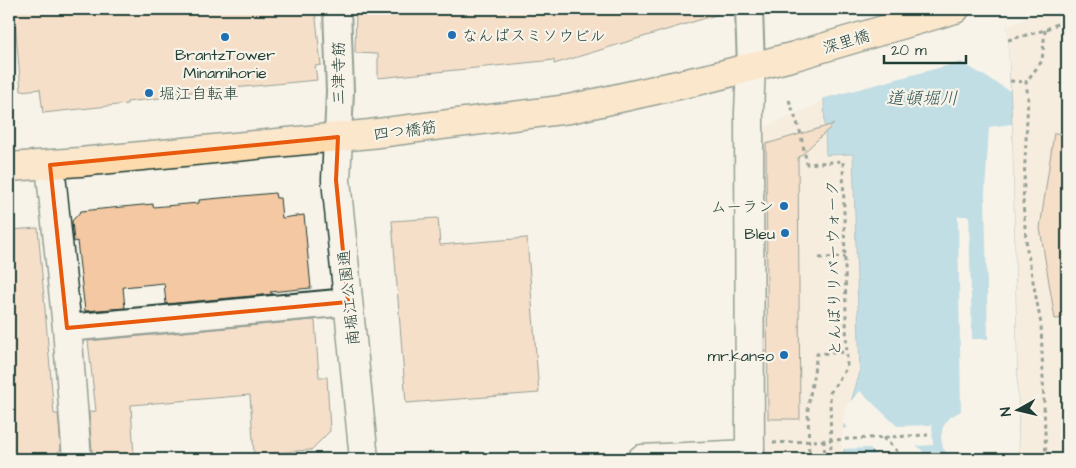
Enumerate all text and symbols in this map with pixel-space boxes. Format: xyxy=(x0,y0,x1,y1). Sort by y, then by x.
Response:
street label: 深里橋 xyxy=(820,24,872,59)
place label: なんばスミソウビル xyxy=(462,25,606,47)
marker: なんばスミソウビル xyxy=(446,29,458,41)
marker: BrantzTower Minamihorie xyxy=(219,31,231,43)
scale bar xyxy=(884,32,966,64)
text: 20 m xyxy=(891,40,927,61)
street label: 三津寺筋 xyxy=(328,41,350,105)
place label: BrantzTower Minamihorie xyxy=(175,44,275,84)
place label: 堀江自転車 xyxy=(159,83,239,105)
water label: 道頓堀川 xyxy=(886,86,958,111)
marker: 堀江自転車 xyxy=(143,87,155,99)
street label: 四つ橋筋 xyxy=(372,116,438,146)
street label: とんぼりリバーウォーク xyxy=(821,180,847,356)
place label: ムーラン xyxy=(711,196,774,218)
marker: ムーラン xyxy=(778,200,790,212)
place label: Bleu xyxy=(744,223,775,245)
marker: Bleu xyxy=(779,227,791,239)
street label: 南堀江公園通 xyxy=(333,249,365,347)
place label: mr.kanso xyxy=(707,345,774,367)
marker: mr.kanso xyxy=(778,349,790,361)
north arrow xyxy=(994,386,1044,436)
text: N xyxy=(996,406,1017,417)

